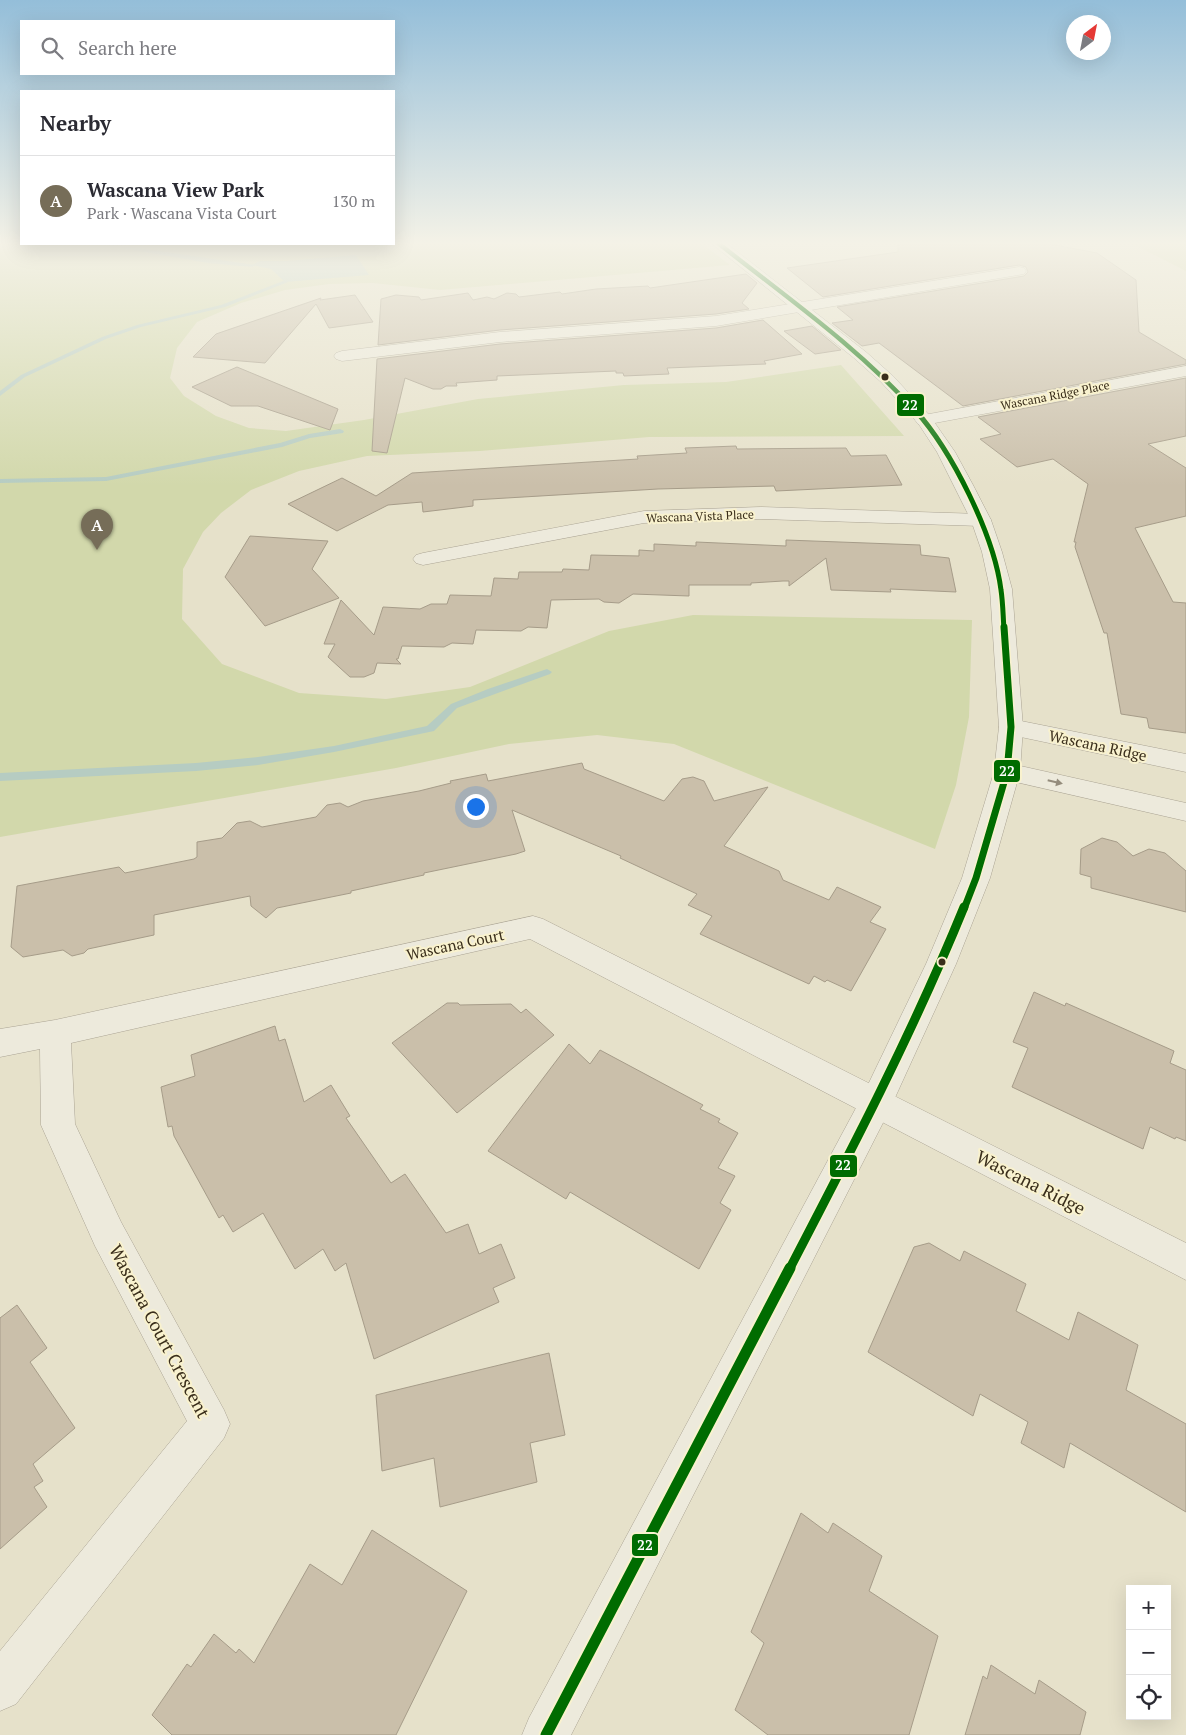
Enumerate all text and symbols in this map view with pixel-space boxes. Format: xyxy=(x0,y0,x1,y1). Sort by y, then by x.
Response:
north arrow xyxy=(1066,15,1111,60)
search box xyxy=(20,20,395,75)
icon: search xyxy=(38,34,66,62)
text: Search here xyxy=(78,35,177,60)
text: Nearby xyxy=(40,109,111,137)
text: Wascana View Park xyxy=(87,177,264,202)
text: A xyxy=(50,190,62,212)
text: 130 m xyxy=(332,190,375,212)
text: Park · Wascana Vista Court xyxy=(87,202,277,224)
unlabelled marker xyxy=(880,372,890,382)
street label: Wascana Ridge Place xyxy=(999,377,1111,413)
line badge: 22 xyxy=(896,393,925,417)
text: 22 xyxy=(902,395,918,414)
street label: Wascana Vista Place xyxy=(646,507,754,525)
pin: A xyxy=(81,509,113,550)
street label: Wascana Ridge xyxy=(1047,725,1149,765)
line badge: 22 xyxy=(993,759,1021,783)
text: 22 xyxy=(999,761,1015,780)
one-way arrow xyxy=(1047,779,1063,787)
your location xyxy=(463,794,489,820)
street label: Wascana Court xyxy=(404,924,506,964)
unlabelled marker xyxy=(937,957,947,967)
street label: Wascana Ridge xyxy=(972,1144,1090,1220)
line badge: 22 xyxy=(829,1154,858,1178)
text: 22 xyxy=(835,1155,851,1174)
street label: Wascana Court Crescent xyxy=(104,1240,216,1422)
line badge: 22 xyxy=(631,1533,659,1557)
text: 22 xyxy=(637,1535,653,1554)
map controls xyxy=(1126,1585,1171,1720)
button: + xyxy=(1126,1585,1171,1630)
button: − xyxy=(1126,1630,1171,1675)
button: locate xyxy=(1126,1675,1171,1720)

